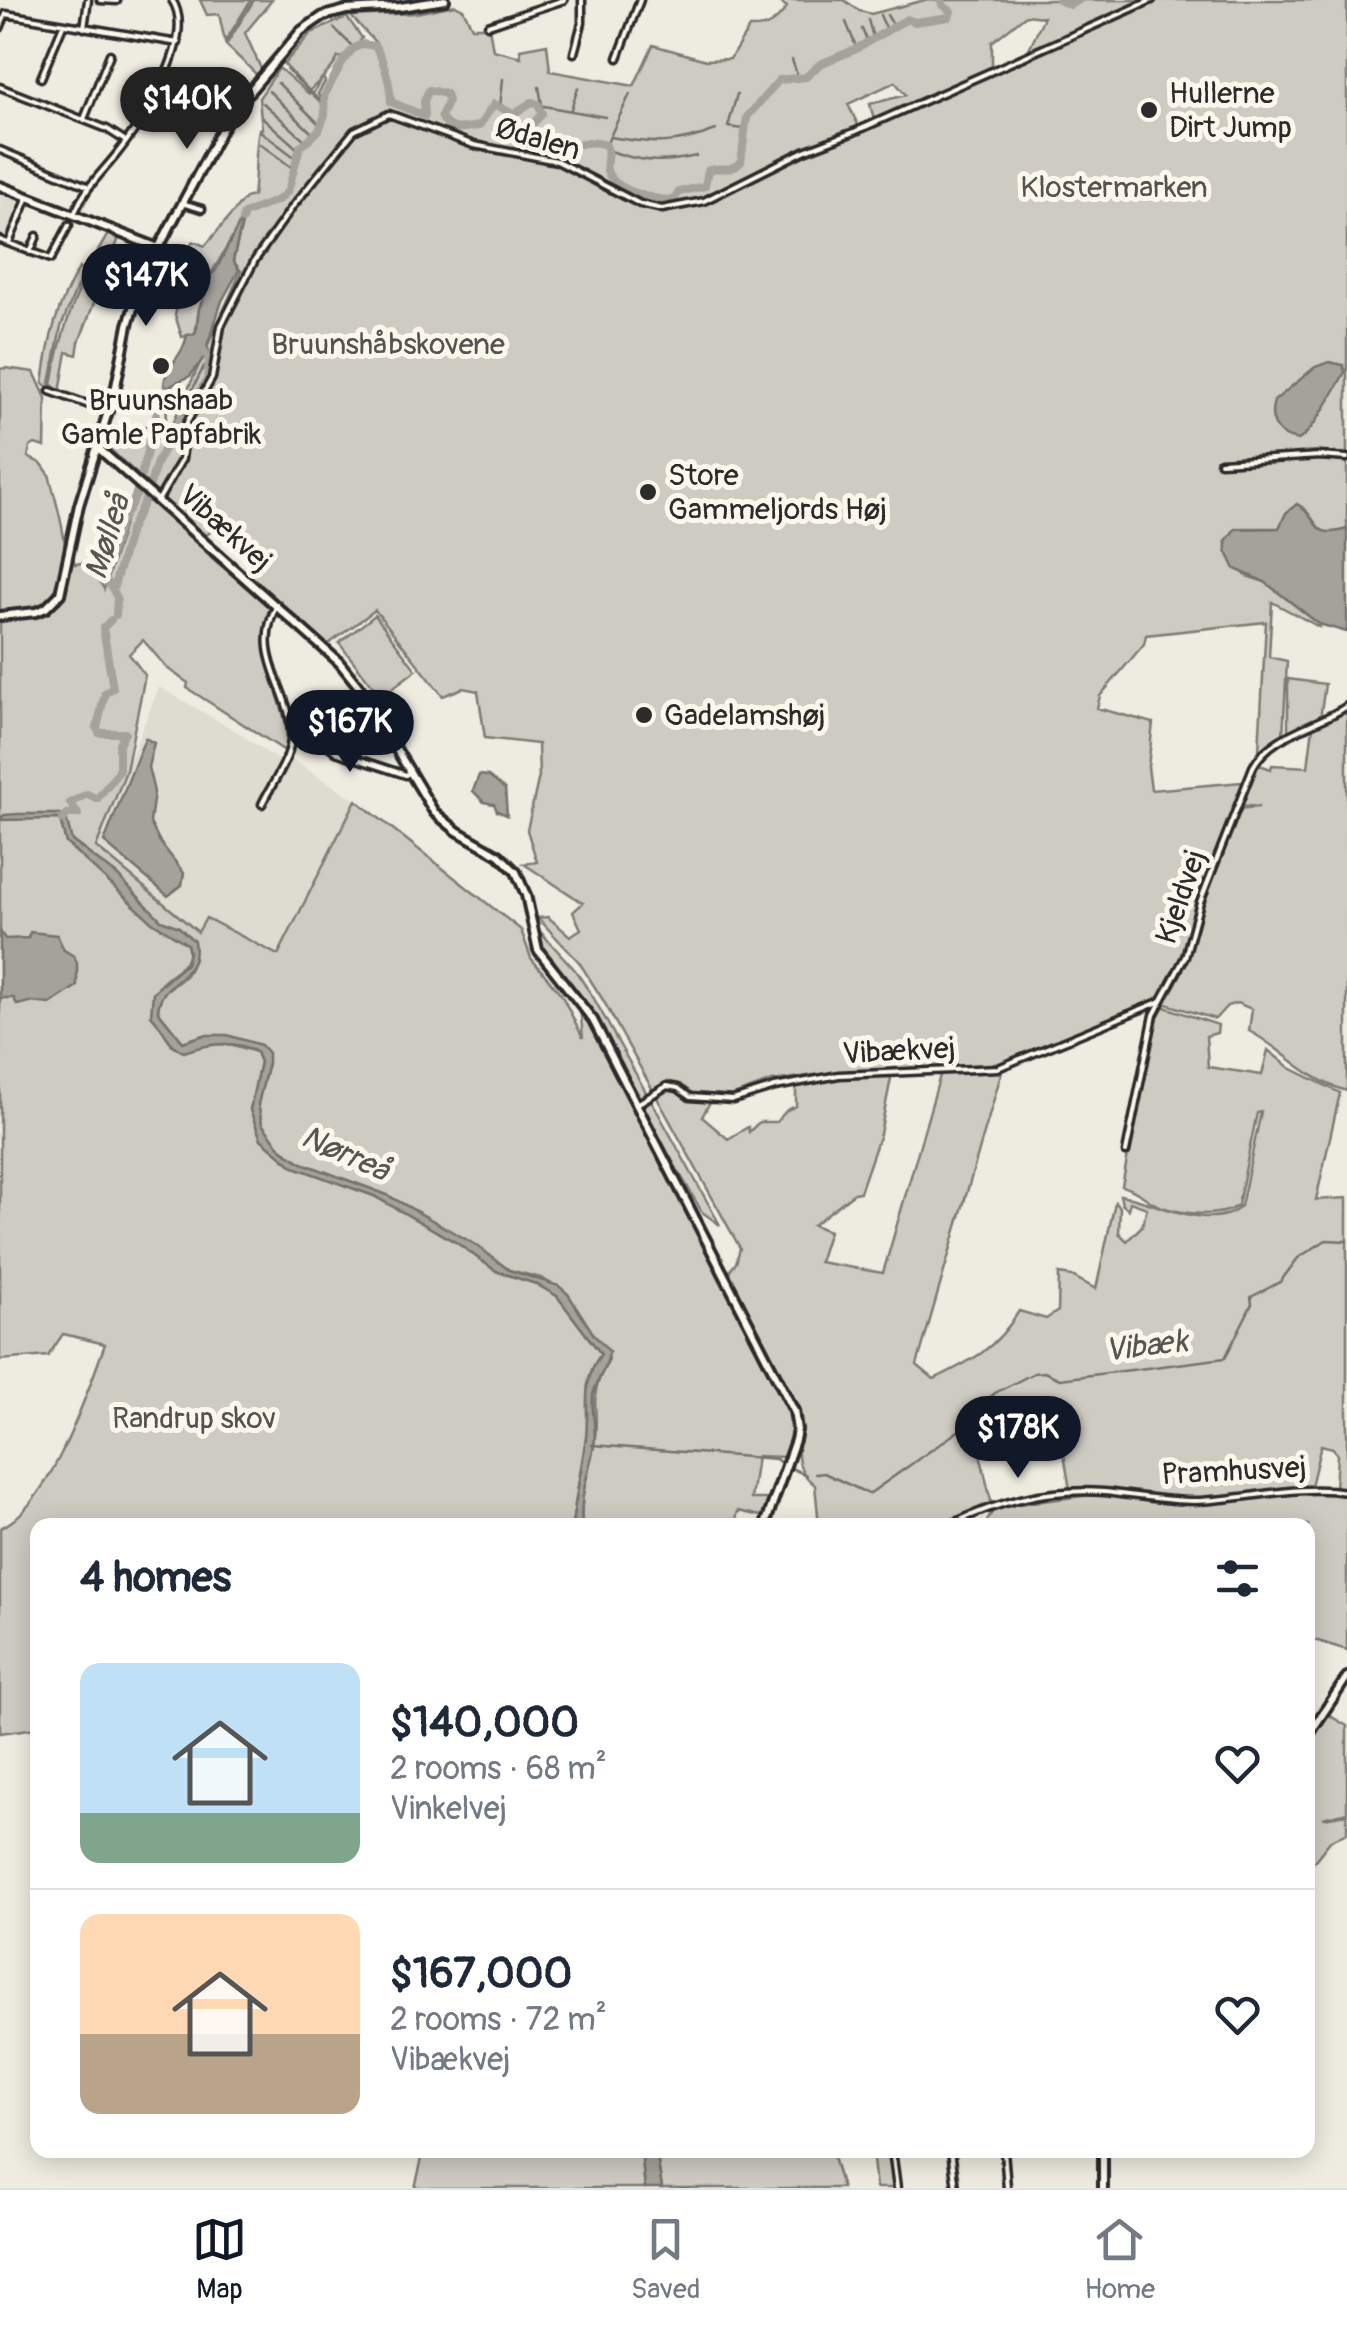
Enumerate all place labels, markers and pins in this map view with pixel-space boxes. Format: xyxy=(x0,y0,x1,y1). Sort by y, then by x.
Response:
pin: $140K xyxy=(117,67,257,152)
place label: Hullerne Dirt Jump xyxy=(1169,75,1292,146)
marker: Hullerne Dirt Jump xyxy=(1138,99,1160,121)
pin: $147K xyxy=(76,244,216,329)
marker: Bruunshaab Gamle Papfabrik xyxy=(150,355,172,377)
place label: Bruunshaab Gamle Papfabrik xyxy=(61,382,262,453)
place label: Store Gammeljords Høj xyxy=(668,457,887,528)
marker: Store Gammeljords Høj xyxy=(637,481,659,503)
pin: $167K xyxy=(280,690,420,775)
place label: Gadelamshøj xyxy=(664,697,825,734)
marker: Gadelamshøj xyxy=(633,704,655,726)
pin: $178K xyxy=(948,1396,1088,1481)

